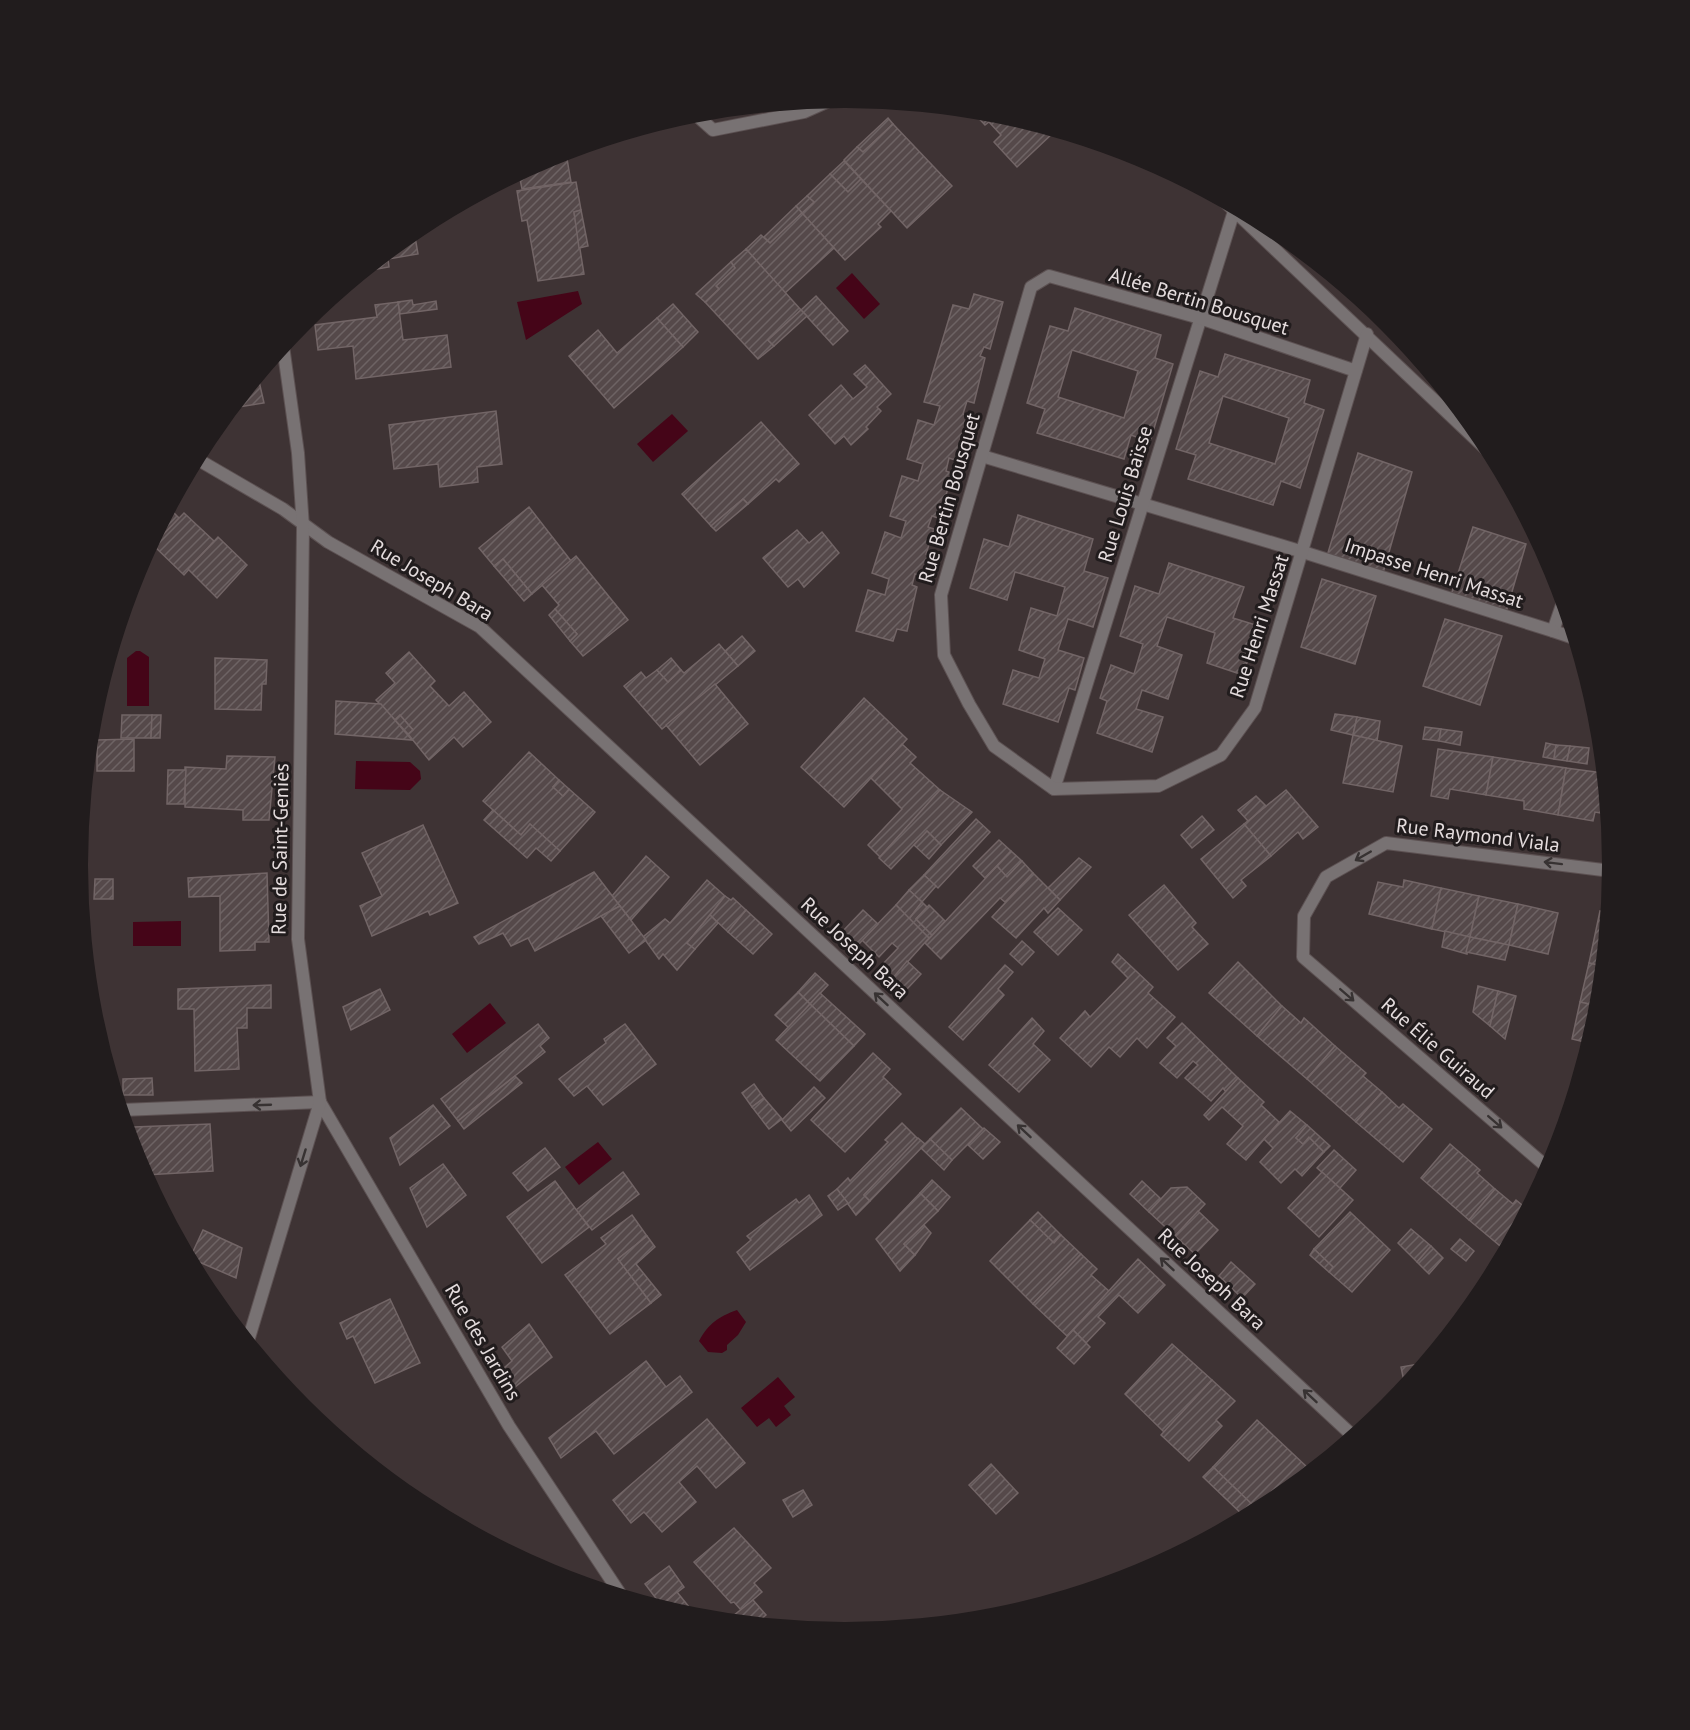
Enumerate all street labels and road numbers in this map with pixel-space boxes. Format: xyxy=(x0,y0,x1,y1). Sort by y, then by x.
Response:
street label: Allée Bertin Bousquet xyxy=(1106,261,1292,341)
street label: Rue Bertin Bousquet xyxy=(912,410,986,586)
street label: Rue Louis Baïsse xyxy=(1092,422,1158,566)
street label: Impasse Henri Massat xyxy=(1341,532,1527,614)
street label: Rue Joseph Bara xyxy=(366,533,498,627)
street label: Rue Henri Massat xyxy=(1224,551,1294,701)
street label: Rue de Saint-Geniès xyxy=(266,763,294,935)
street label: Rue Raymond Viala xyxy=(1395,812,1561,858)
street label: Rue Joseph Bara xyxy=(795,891,915,1005)
street label: Rue Élie Guiraud xyxy=(1376,992,1500,1104)
street label: Rue Joseph Bara xyxy=(1152,1222,1272,1336)
street label: Rue des Jardins xyxy=(439,1279,527,1405)

